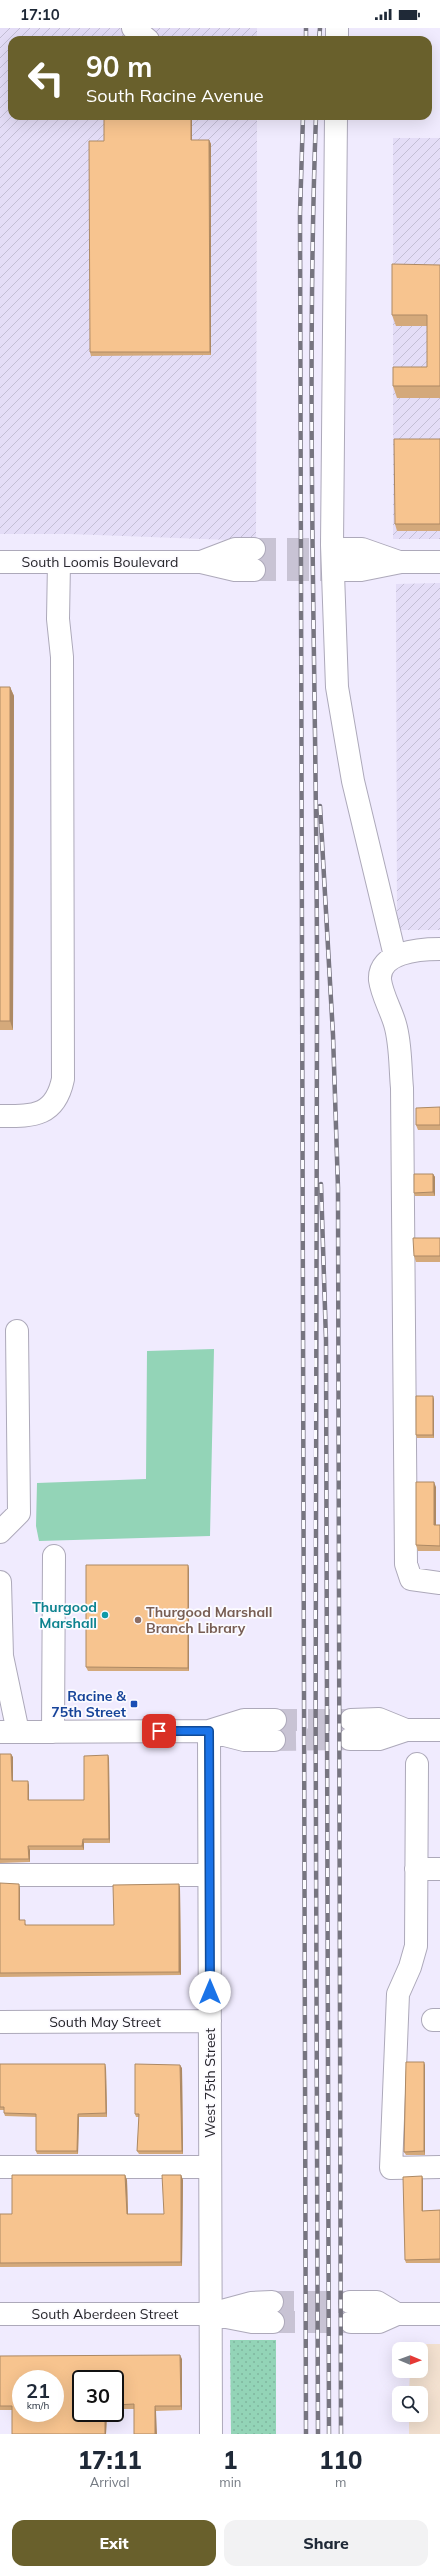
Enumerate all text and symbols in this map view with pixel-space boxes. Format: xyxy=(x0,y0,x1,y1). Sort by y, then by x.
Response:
text: 17:10 xyxy=(20,5,60,24)
text: 90 m xyxy=(86,49,152,84)
icon: left xyxy=(20,52,72,104)
text: South Racine Avenue xyxy=(86,84,264,107)
street label: South Loomis Boulevard xyxy=(22,553,178,571)
place label: Thurgood Marshall xyxy=(32,1598,97,1632)
place label: Thurgood Marshall Branch Library xyxy=(146,1603,272,1637)
marker: Thurgood Marshall xyxy=(100,1610,110,1620)
marker: Thurgood Marshall Branch Library xyxy=(133,1615,143,1625)
place label: Racine & 75th Street xyxy=(51,1687,127,1721)
marker: Racine & 75th Street xyxy=(129,1699,139,1709)
pin xyxy=(142,1714,176,1748)
icon: arrive xyxy=(148,1720,170,1742)
position arrow xyxy=(189,1971,231,2013)
street label: South May Street xyxy=(49,2013,161,2031)
street label: West 75th Street xyxy=(201,2028,219,2138)
street label: South Aberdeen Street xyxy=(31,2305,179,2323)
north arrow xyxy=(392,2342,428,2378)
map controls xyxy=(392,2342,428,2422)
speed limit sign: 30 xyxy=(72,2370,124,2422)
text: 21 xyxy=(26,2378,50,2403)
button: search xyxy=(392,2386,428,2422)
text: km/h xyxy=(27,2399,49,2412)
text: 17:11 xyxy=(78,2445,142,2475)
text: 1 xyxy=(223,2445,238,2475)
text: 110 xyxy=(319,2445,362,2475)
text: Arrival xyxy=(90,2474,130,2490)
text: min xyxy=(219,2474,241,2490)
text: m xyxy=(335,2474,346,2490)
button: Exit xyxy=(12,2520,216,2566)
button: Share xyxy=(224,2520,428,2566)

